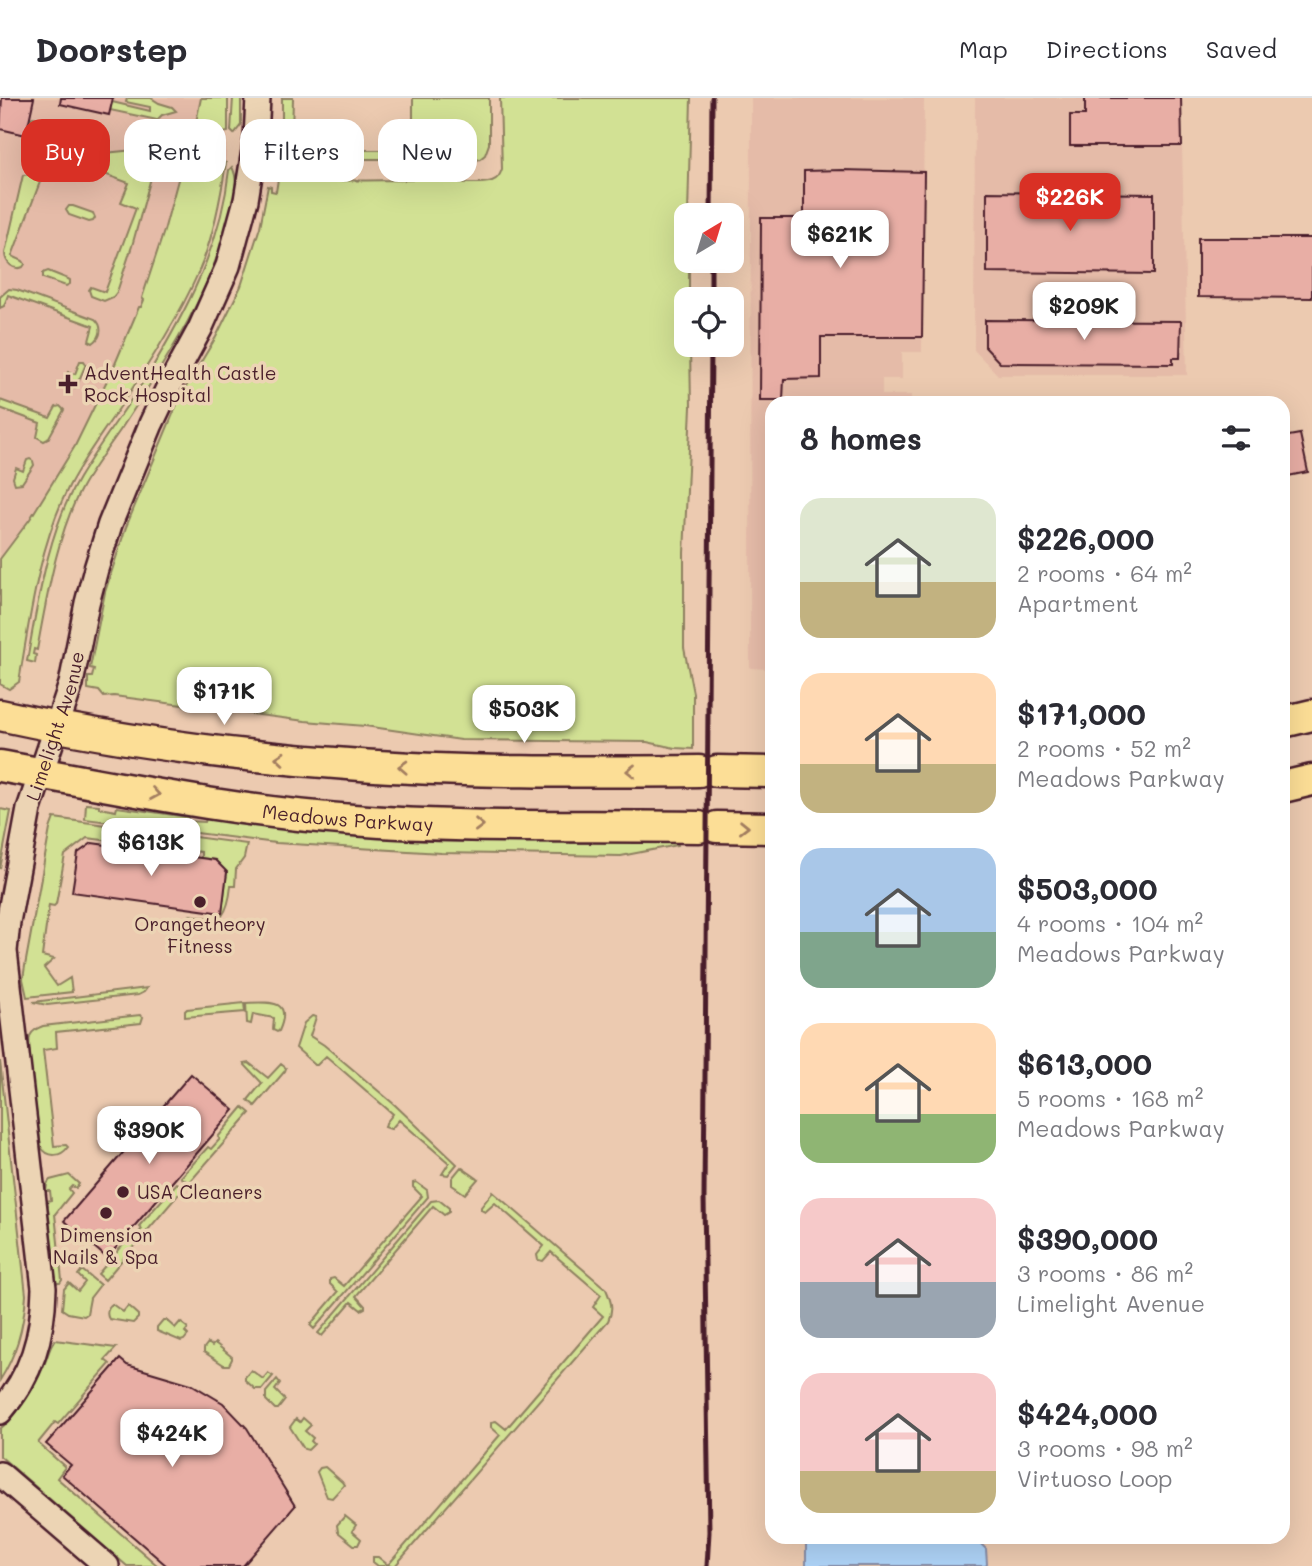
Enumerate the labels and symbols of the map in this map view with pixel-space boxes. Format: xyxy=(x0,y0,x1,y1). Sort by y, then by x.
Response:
pin: $226K xyxy=(1021,174,1119,233)
north arrow xyxy=(674,203,744,273)
pin: $621K xyxy=(791,211,889,270)
pin: $209K xyxy=(1035,282,1133,342)
place label: AdventHealth Castle Rock Hospital xyxy=(84,360,277,407)
marker: AdventHealth Castle Rock Hospital xyxy=(58,374,78,394)
street label: Limelight Avenue xyxy=(20,649,89,804)
pin: $171K xyxy=(175,668,273,727)
pin: $503K xyxy=(475,686,573,745)
one-way arrow xyxy=(274,751,285,766)
one-way arrow xyxy=(397,760,408,775)
one-way arrow xyxy=(625,763,635,779)
one-way arrow xyxy=(150,786,161,801)
street label: Meadows Parkway xyxy=(261,798,434,836)
one-way arrow xyxy=(474,817,485,833)
pin: $613K xyxy=(102,818,200,878)
one-way arrow xyxy=(739,820,750,835)
marker: Orangetheory Fitness xyxy=(192,894,208,910)
place label: Orangetheory Fitness xyxy=(134,911,266,958)
pin: $390K xyxy=(100,1107,198,1166)
place label: USA Cleaners xyxy=(137,1179,263,1204)
marker: USA Cleaners xyxy=(115,1184,131,1200)
marker: Dimension Nails & Spa xyxy=(98,1205,114,1221)
place label: Dimension Nails & Spa xyxy=(53,1222,159,1269)
pin: $424K xyxy=(123,1410,221,1469)

